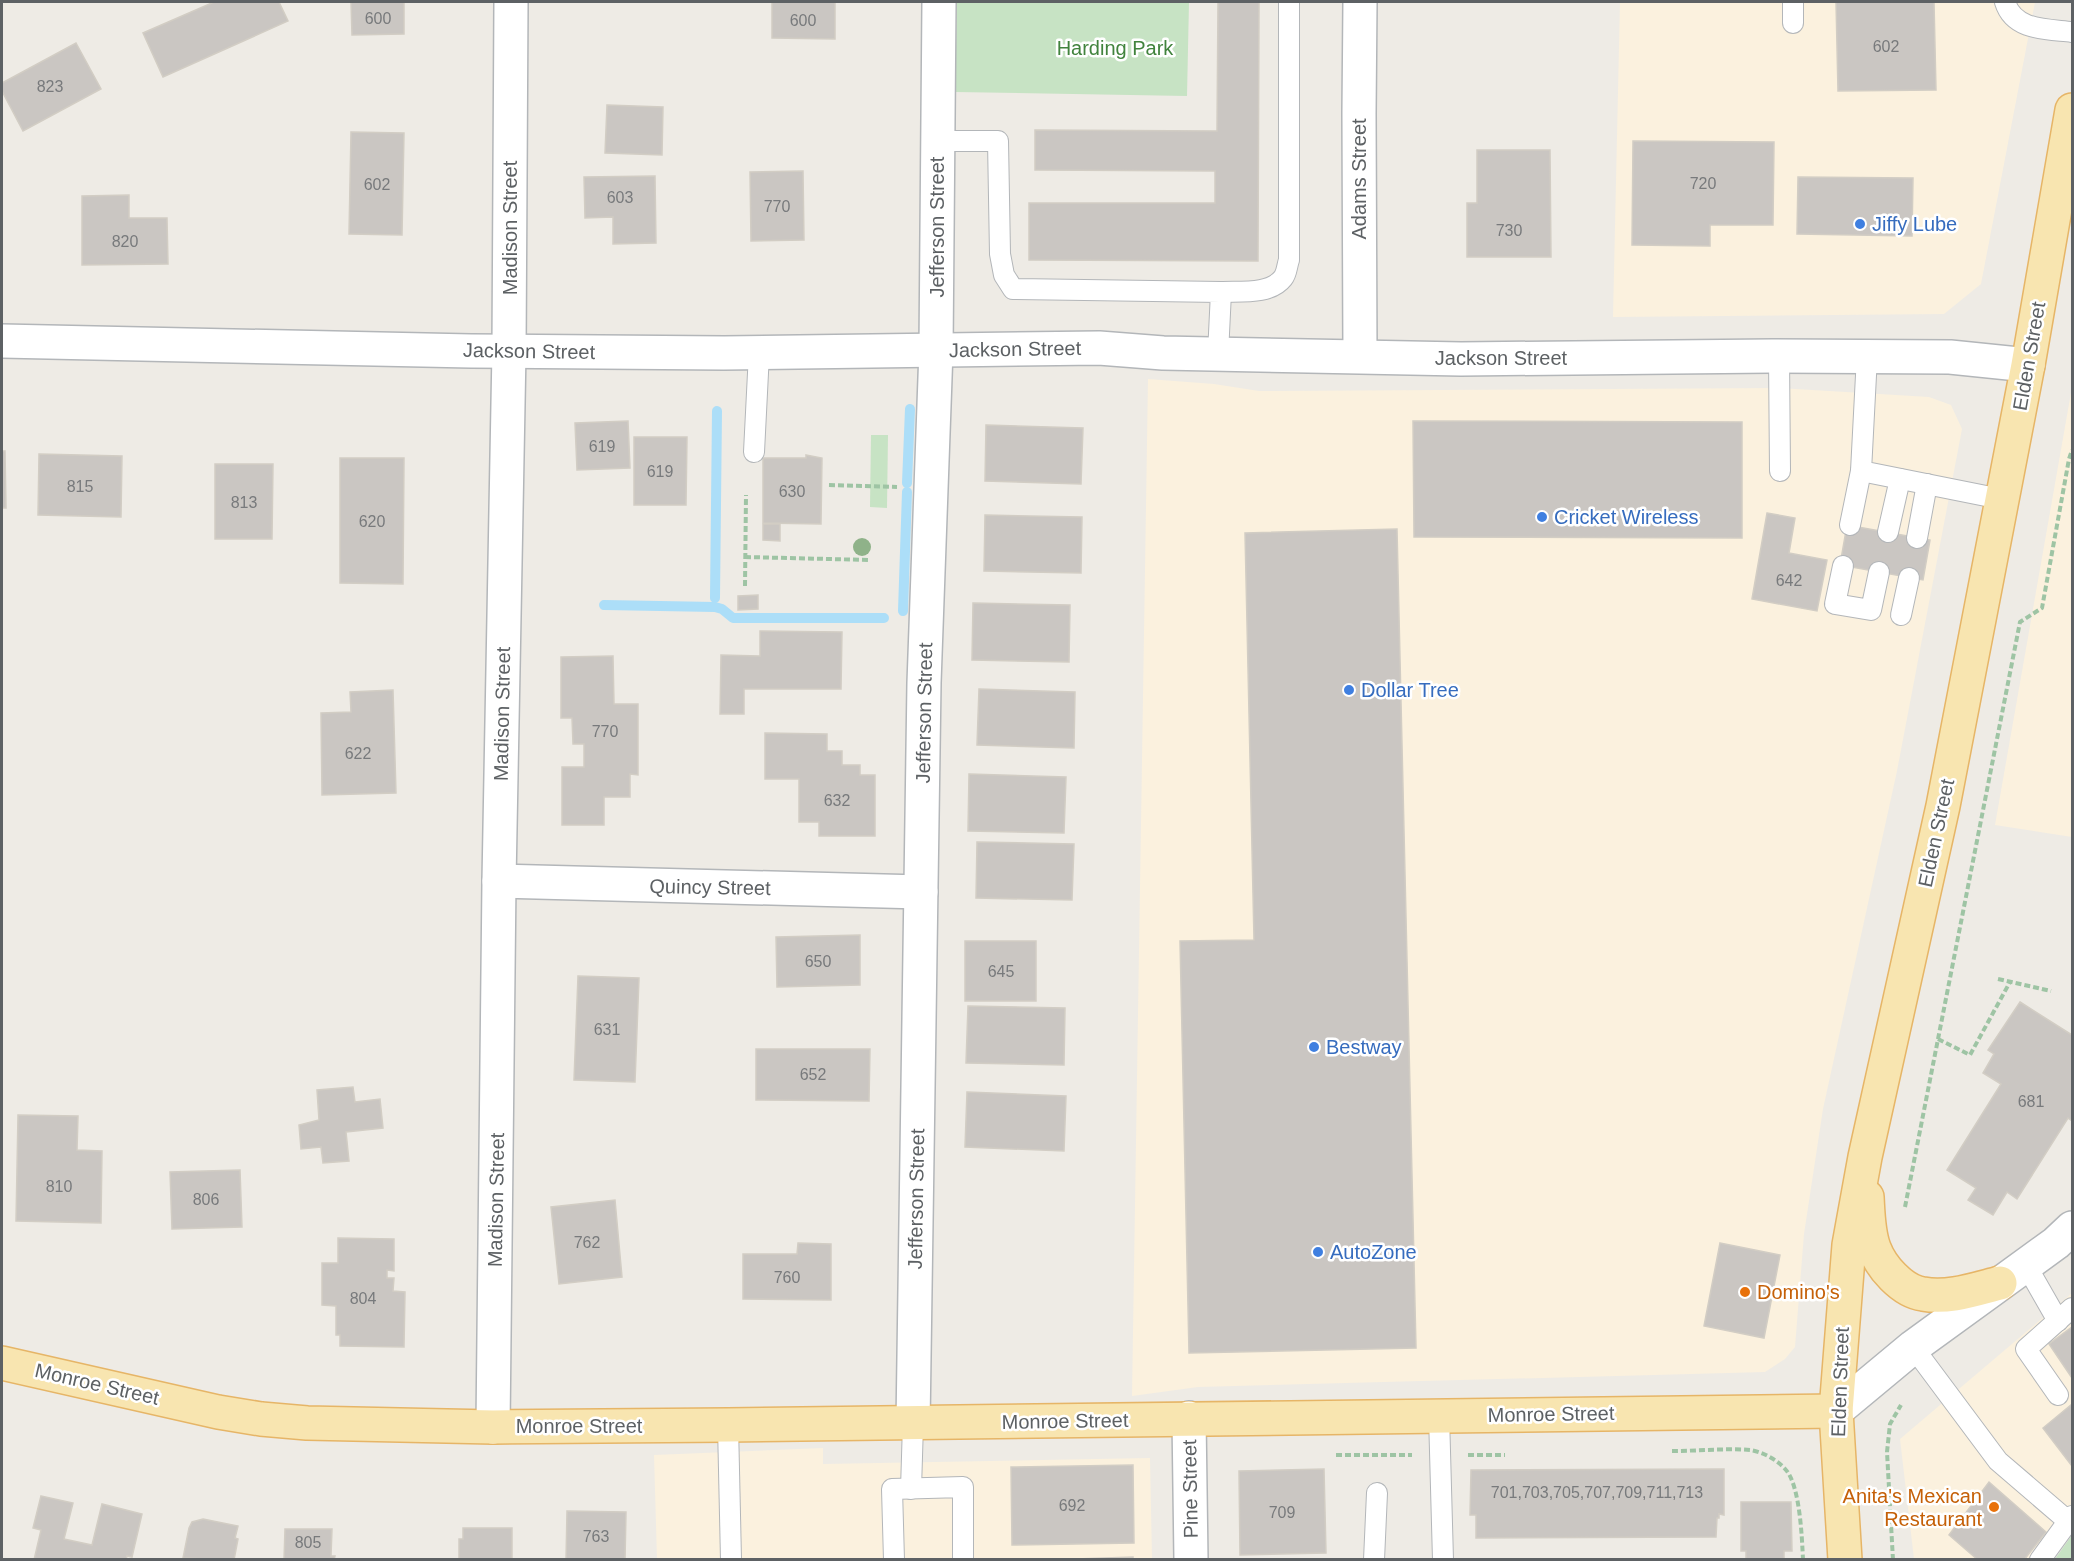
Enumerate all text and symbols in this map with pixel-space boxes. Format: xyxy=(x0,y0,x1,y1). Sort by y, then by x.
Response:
house number: 600 xyxy=(365,10,391,27)
house number: 600 xyxy=(790,12,816,29)
park label: Harding Park xyxy=(1057,37,1174,59)
house number: 602 xyxy=(1873,38,1899,55)
house number: 823 xyxy=(37,78,63,95)
street label: Adams Street xyxy=(1348,118,1370,240)
street label: Jefferson Street xyxy=(926,156,948,297)
street label: Madison Street xyxy=(499,160,521,295)
house number: 720 xyxy=(1690,175,1716,192)
house number: 602 xyxy=(364,176,390,193)
house number: 603 xyxy=(607,189,633,206)
house number: 770 xyxy=(764,198,790,215)
place label: Jiffy Lube xyxy=(1872,213,1957,235)
marker: Jiffy Lube xyxy=(1853,217,1867,231)
house number: 730 xyxy=(1496,222,1522,239)
house number: 820 xyxy=(112,233,138,250)
street label: Elden Street xyxy=(2009,299,2049,412)
street label: Jackson Street xyxy=(949,337,1082,361)
street label: Jackson Street xyxy=(463,339,596,363)
street label: Jackson Street xyxy=(1435,347,1568,369)
house number: 619 xyxy=(589,438,615,455)
house number: 619 xyxy=(647,463,673,480)
house number: 815 xyxy=(67,478,93,495)
house number: 630 xyxy=(779,483,805,500)
house number: 813 xyxy=(231,494,257,511)
place label: Cricket Wireless xyxy=(1554,506,1698,528)
marker: Cricket Wireless xyxy=(1535,510,1549,524)
house number: 620 xyxy=(359,513,385,530)
house number: 642 xyxy=(1776,572,1802,589)
street label: Jefferson Street xyxy=(912,642,936,784)
street label: Madison Street xyxy=(490,646,514,781)
place label: Dollar Tree xyxy=(1361,679,1459,701)
marker: Dollar Tree xyxy=(1342,683,1356,697)
house number: 770 xyxy=(592,723,618,740)
house number: 622 xyxy=(345,745,371,762)
street label: Elden Street xyxy=(1914,776,1958,889)
house number: 632 xyxy=(824,792,850,809)
street label: Quincy Street xyxy=(649,875,771,899)
house number: 650 xyxy=(805,953,831,970)
house number: 645 xyxy=(988,963,1014,980)
house number: 631 xyxy=(594,1021,620,1038)
place label: Bestway xyxy=(1326,1036,1402,1058)
marker: Bestway xyxy=(1307,1040,1321,1054)
house number: 652 xyxy=(800,1066,826,1083)
house number: 681 xyxy=(2018,1093,2044,1110)
street label: Jefferson Street xyxy=(904,1128,928,1270)
street label: Madison Street xyxy=(484,1132,508,1267)
house number: 810 xyxy=(46,1178,72,1195)
house number: 806 xyxy=(193,1191,219,1208)
house number: 762 xyxy=(574,1234,600,1251)
place label: AutoZone xyxy=(1330,1241,1417,1263)
marker: AutoZone xyxy=(1311,1245,1325,1259)
house number: 760 xyxy=(774,1269,800,1286)
place label: Domino's xyxy=(1757,1281,1840,1303)
marker: Domino's xyxy=(1738,1285,1752,1299)
house number: 804 xyxy=(350,1290,376,1307)
street label: Elden Street xyxy=(1827,1326,1853,1437)
street label: Monroe Street xyxy=(33,1359,162,1409)
street label: Monroe Street xyxy=(1487,1402,1615,1426)
street label: Monroe Street xyxy=(1001,1409,1129,1433)
street label: Monroe Street xyxy=(516,1415,643,1437)
street label: Pine Street xyxy=(1178,1439,1202,1539)
house number: 701,703,705,707,709,711,713 xyxy=(1491,1484,1703,1501)
place label: Anita's Mexican Restaurant xyxy=(1843,1485,1982,1530)
house number: 692 xyxy=(1059,1497,1085,1514)
marker: Anita's Mexican Restaurant xyxy=(1987,1500,2001,1514)
house number: 709 xyxy=(1269,1504,1295,1521)
house number: 763 xyxy=(583,1528,609,1545)
house number: 805 xyxy=(295,1534,321,1551)

